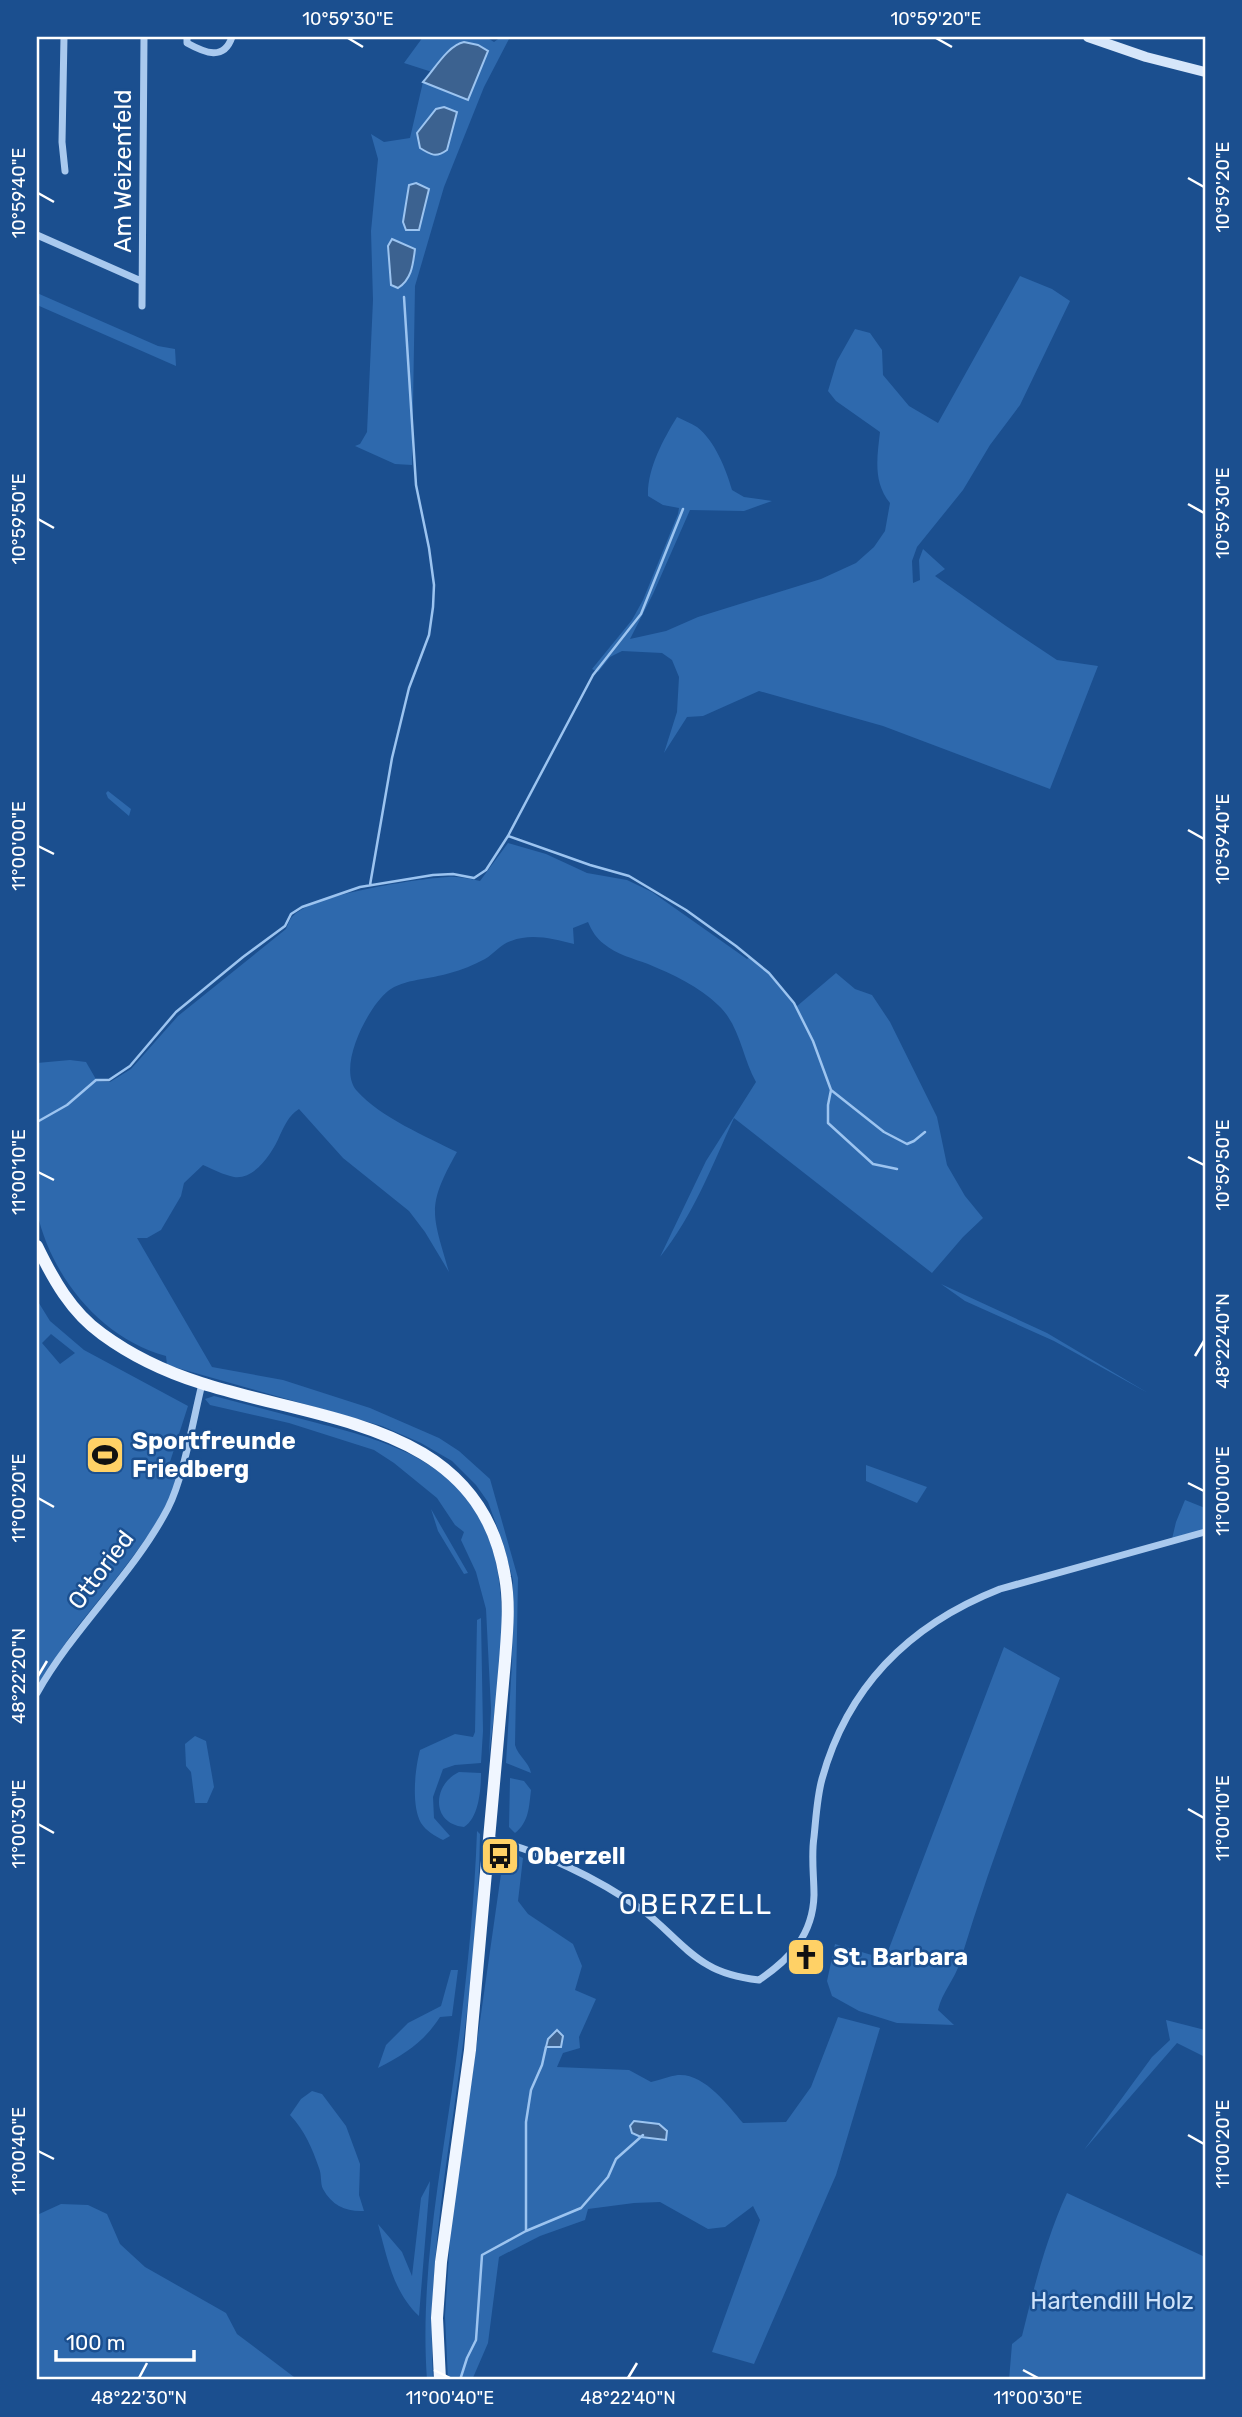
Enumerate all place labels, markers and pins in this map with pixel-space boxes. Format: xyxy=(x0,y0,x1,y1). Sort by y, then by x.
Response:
place label: Sportfreunde Friedberg xyxy=(132,1427,296,1483)
sports icon: Sportfreunde Friedberg xyxy=(84,1434,126,1476)
bus stop icon: Oberzell xyxy=(479,1835,521,1877)
place label: Oberzell xyxy=(527,1842,626,1870)
church icon: St. Barbara xyxy=(785,1936,827,1978)
place label: St. Barbara xyxy=(833,1943,968,1971)

